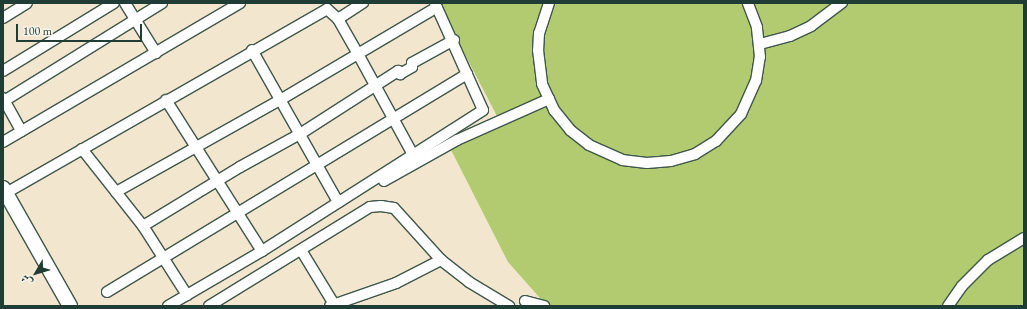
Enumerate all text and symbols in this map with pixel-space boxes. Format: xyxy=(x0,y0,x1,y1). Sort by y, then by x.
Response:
scale bar xyxy=(18,16,144,42)
text: 100 m xyxy=(23,23,52,39)
north arrow xyxy=(16,253,56,293)
text: ش xyxy=(18,272,35,289)

